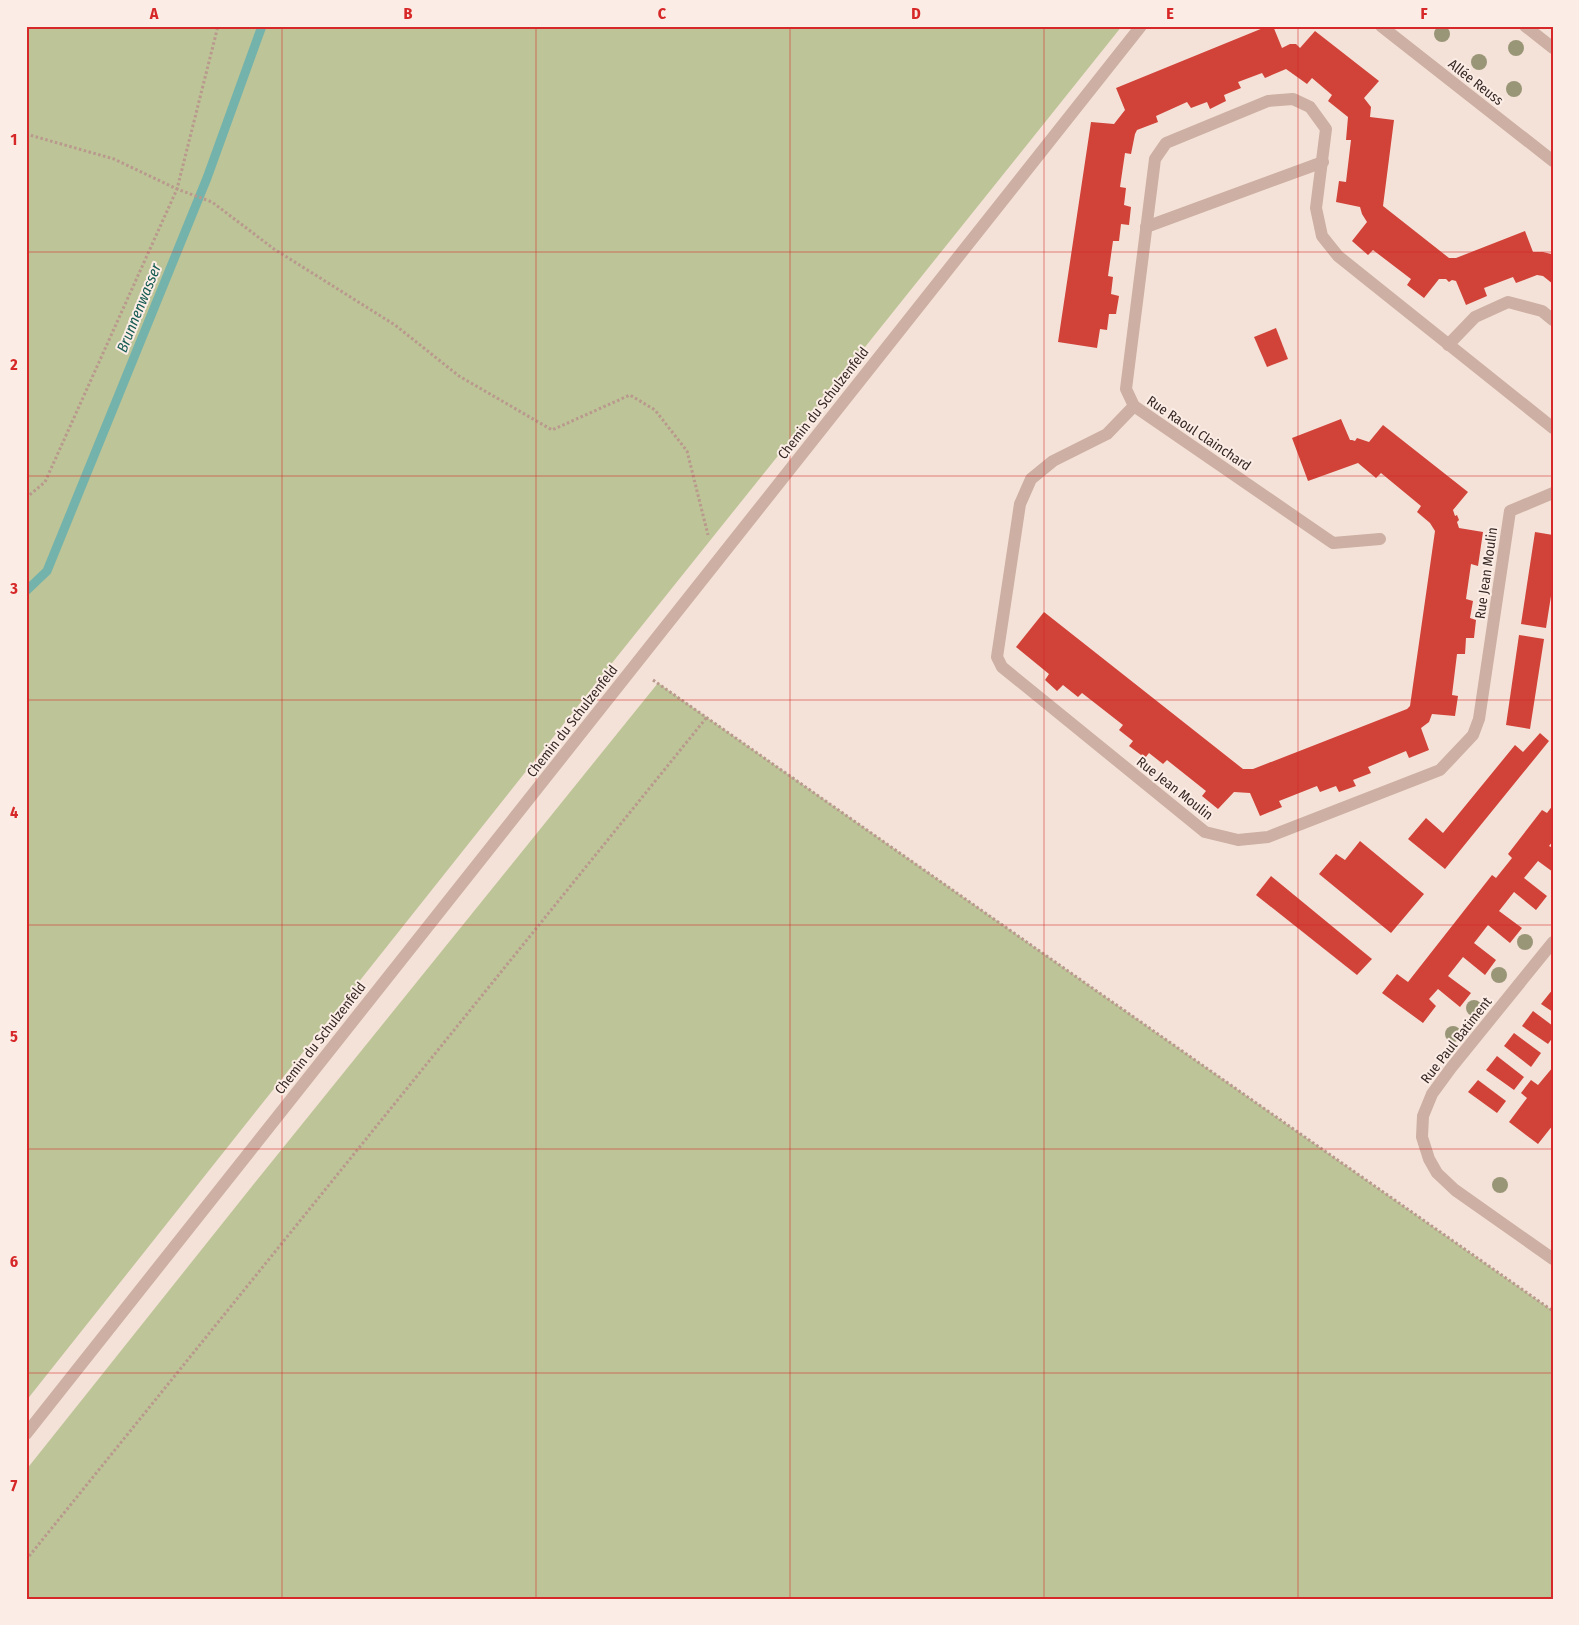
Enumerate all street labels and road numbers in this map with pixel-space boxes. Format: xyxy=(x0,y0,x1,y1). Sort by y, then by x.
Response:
street label: Allée Reuss xyxy=(1445,56,1507,109)
street label: Chemin du Schulzenfeld xyxy=(774,344,872,463)
street label: Rue Raoul Clainchard xyxy=(1143,392,1254,475)
street label: Rue Jean Moulin xyxy=(1472,526,1501,620)
street label: Chemin du Schulzenfeld xyxy=(523,662,621,781)
street label: Rue Jean Moulin xyxy=(1133,753,1216,824)
street label: Chemin du Schulzenfeld xyxy=(271,979,369,1098)
street label: Rue Paul Batiment xyxy=(1417,993,1496,1087)

